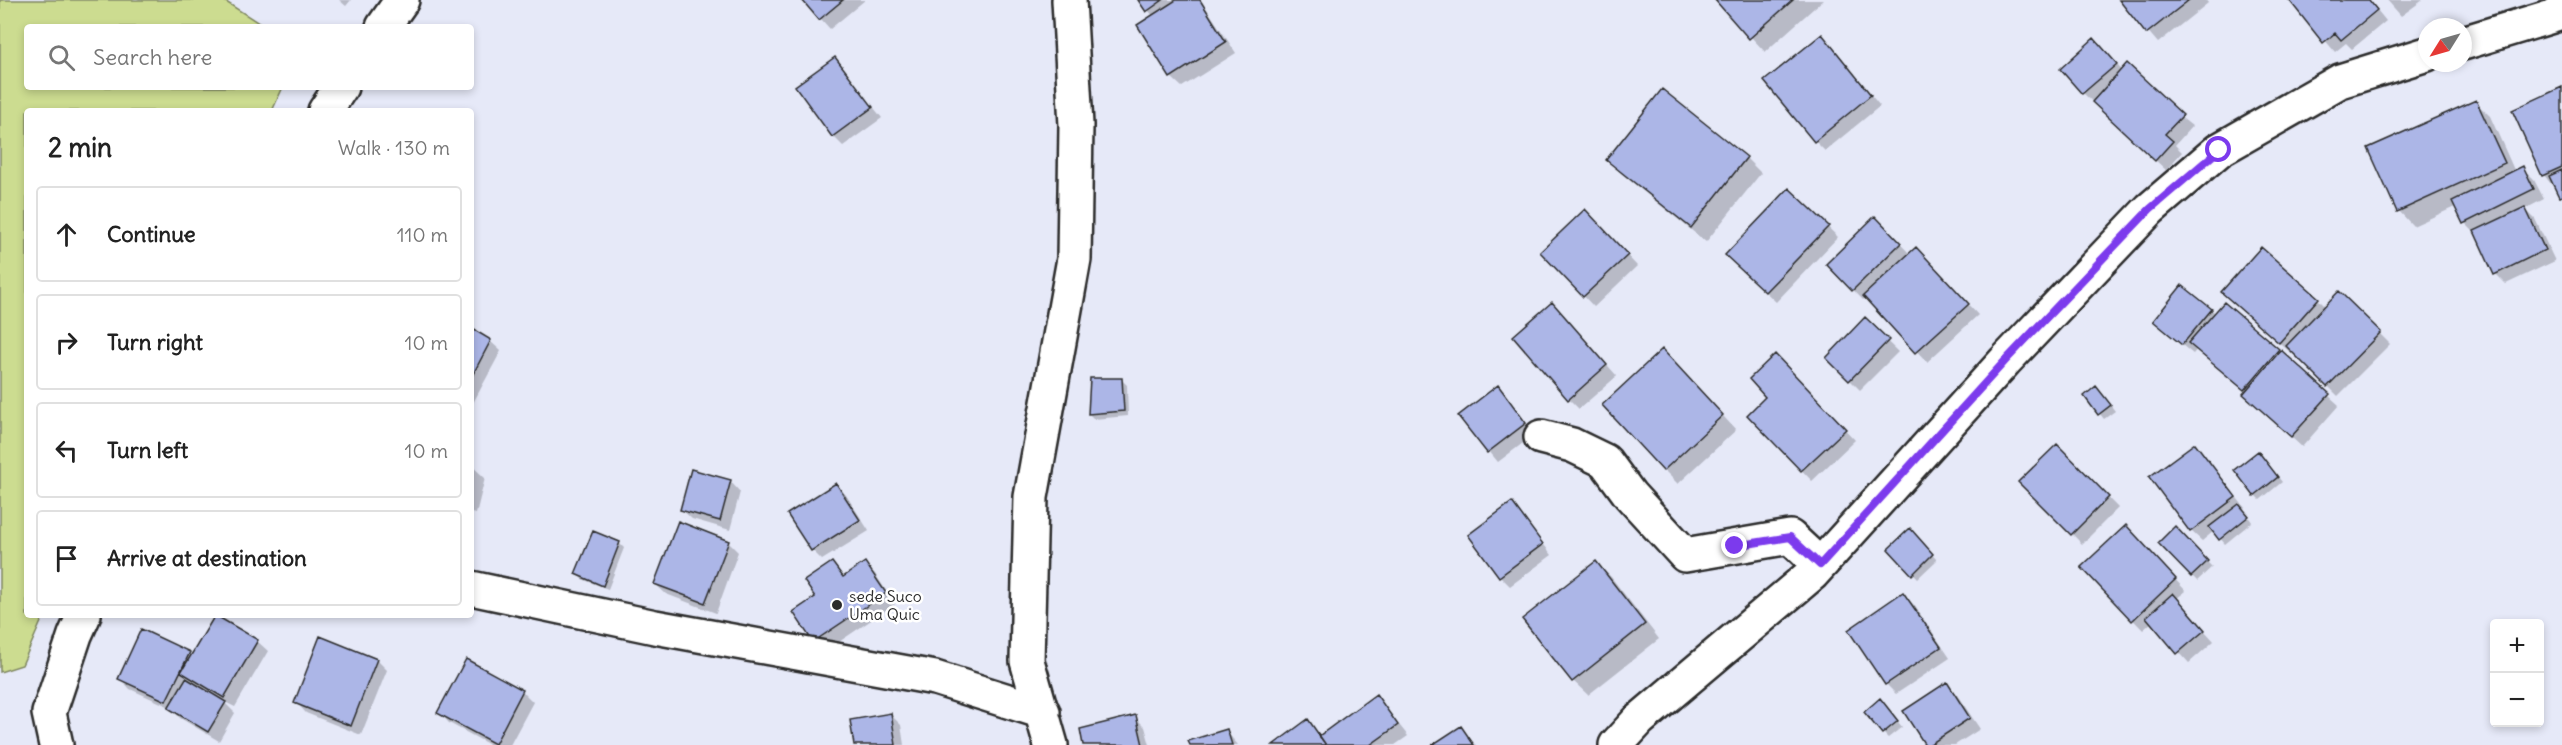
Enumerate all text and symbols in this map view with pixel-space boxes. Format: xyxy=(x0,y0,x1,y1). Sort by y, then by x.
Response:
north arrow xyxy=(2418,18,2472,72)
search box xyxy=(24,24,474,90)
icon: search xyxy=(45,41,78,74)
text: Search here xyxy=(93,43,212,71)
text: 2 min xyxy=(48,131,112,164)
text: Walk · 130 m xyxy=(338,135,450,160)
route start xyxy=(2205,136,2231,162)
icon: ahead xyxy=(50,218,83,251)
text: Continue xyxy=(107,220,196,248)
text: 110 m xyxy=(397,222,448,247)
icon: right xyxy=(50,326,83,359)
text: Turn right xyxy=(107,328,203,356)
text: 10 m xyxy=(405,330,448,355)
icon: left xyxy=(50,434,83,467)
text: Turn left xyxy=(107,436,188,464)
text: 10 m xyxy=(405,438,448,463)
route end xyxy=(1721,532,1747,558)
icon: arrive xyxy=(50,542,83,575)
text: Arrive at destination xyxy=(107,544,307,572)
place label: sede Suco Uma Quic xyxy=(849,586,922,624)
marker: sede Suco Uma Quic xyxy=(830,598,844,612)
map controls xyxy=(2490,619,2544,727)
button: + xyxy=(2490,619,2544,673)
button: − xyxy=(2490,673,2544,727)

